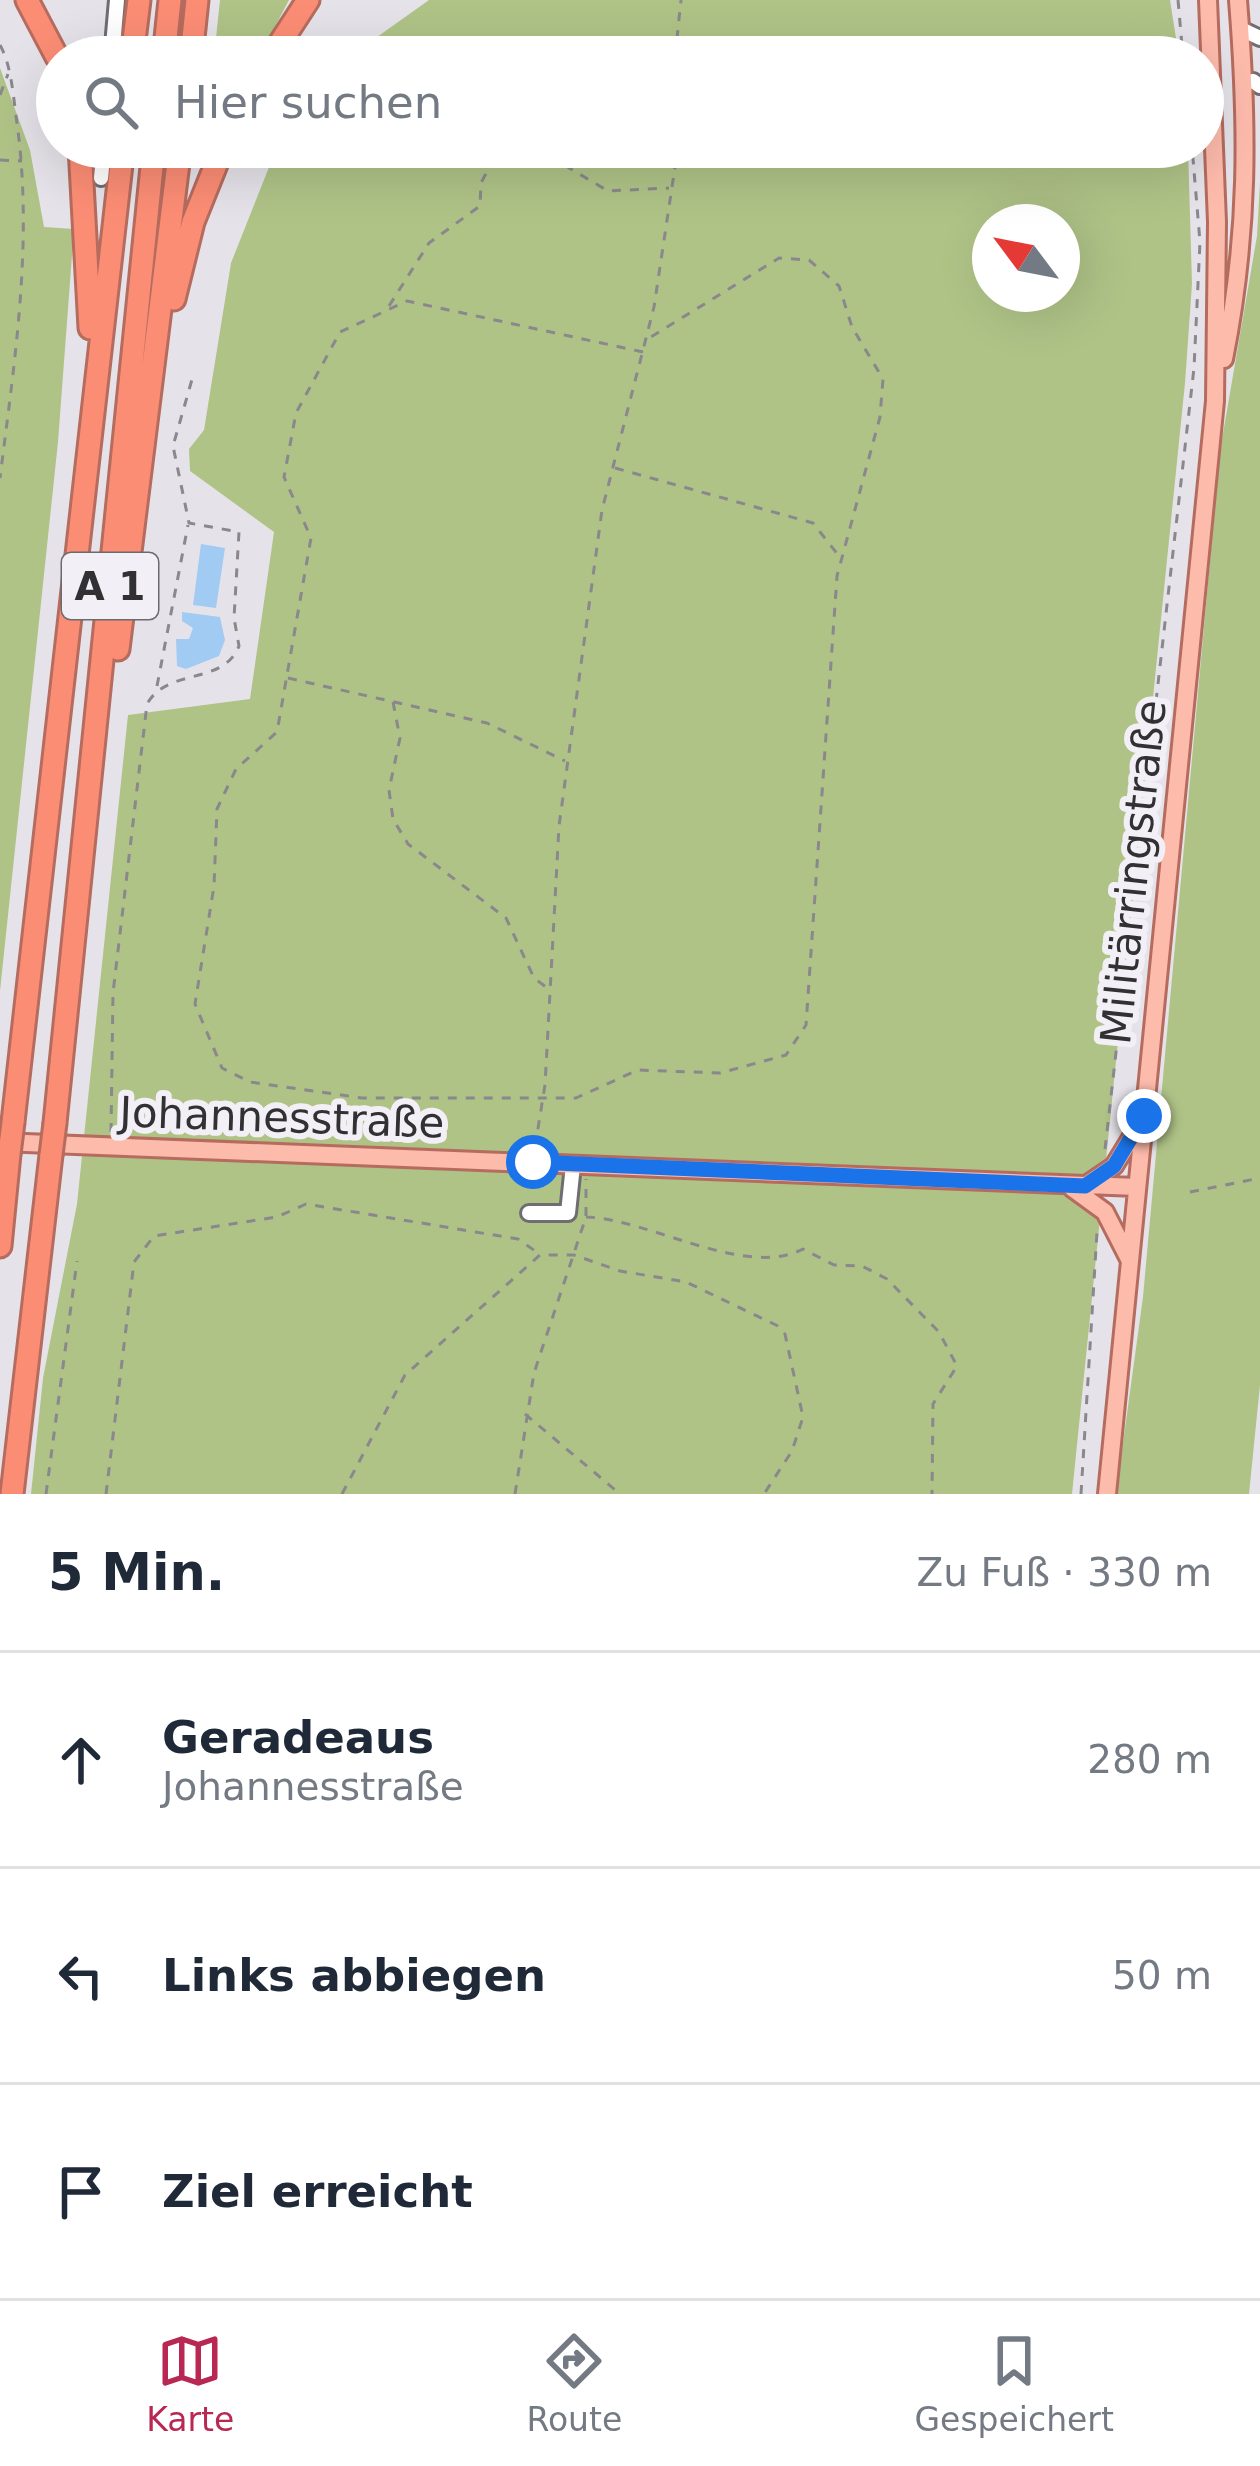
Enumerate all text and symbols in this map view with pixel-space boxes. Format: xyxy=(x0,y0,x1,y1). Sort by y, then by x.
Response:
search box xyxy=(36,36,1224,168)
icon: search xyxy=(78,69,144,135)
text: Hier suchen xyxy=(174,76,442,129)
north arrow xyxy=(972,204,1080,312)
road number: A 1 xyxy=(62,553,158,619)
street label: Militärringstraße xyxy=(1091,698,1176,1047)
street label: Johannesstraße xyxy=(116,1087,445,1148)
route end xyxy=(1117,1089,1171,1143)
route start xyxy=(506,1135,560,1189)
text: 5 Min. xyxy=(48,1543,225,1602)
text: Zu Fuß · 330 m xyxy=(917,1550,1212,1595)
text: Geradeaus xyxy=(162,1711,434,1764)
icon: ahead xyxy=(48,1727,114,1793)
text: 280 m xyxy=(1087,1737,1212,1782)
text: Johannesstraße xyxy=(162,1764,464,1809)
icon: left xyxy=(48,1943,114,2009)
text: Links abbiegen xyxy=(162,1949,546,2002)
text: 50 m xyxy=(1112,1953,1212,1998)
icon: arrive xyxy=(48,2159,114,2225)
text: Ziel erreicht xyxy=(162,2165,473,2218)
tab: Karte xyxy=(146,2328,234,2439)
tab: Route xyxy=(526,2328,622,2439)
tab: Gespeichert xyxy=(915,2328,1114,2439)

